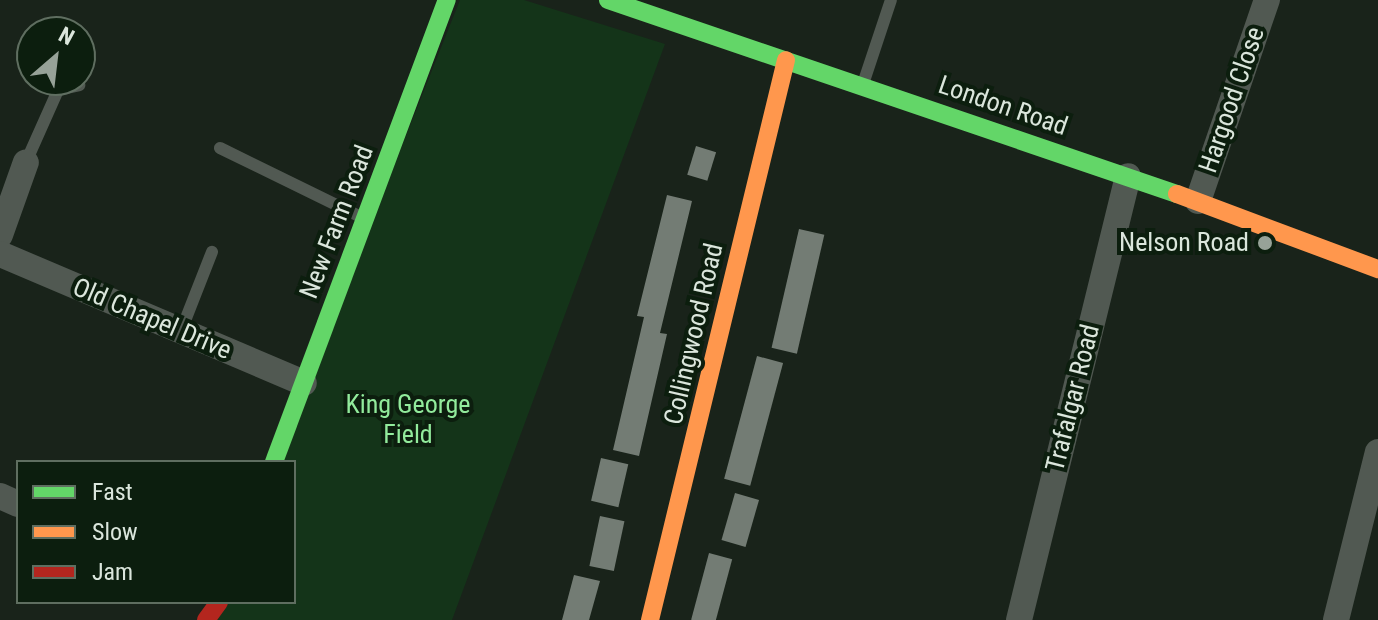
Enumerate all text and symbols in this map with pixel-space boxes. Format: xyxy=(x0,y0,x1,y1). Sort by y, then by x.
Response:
north arrow xyxy=(16,16,96,96)
text: N xyxy=(55,22,78,50)
street label: Hargood Close xyxy=(1193,23,1271,177)
street label: London Road xyxy=(934,69,1072,143)
street label: New Farm Road xyxy=(294,141,380,303)
place label: Nelson Road xyxy=(1119,227,1249,259)
marker: Nelson Road xyxy=(1256,234,1274,252)
street label: Collingwood Road xyxy=(658,240,730,428)
street label: Old Chapel Drive xyxy=(68,272,236,366)
street label: Trafalgar Road xyxy=(1040,321,1106,475)
park label: King George Field xyxy=(346,389,470,450)
legend xyxy=(16,460,296,604)
text: Fast xyxy=(92,478,133,506)
text: Slow xyxy=(92,518,138,546)
text: Jam xyxy=(92,558,133,586)

